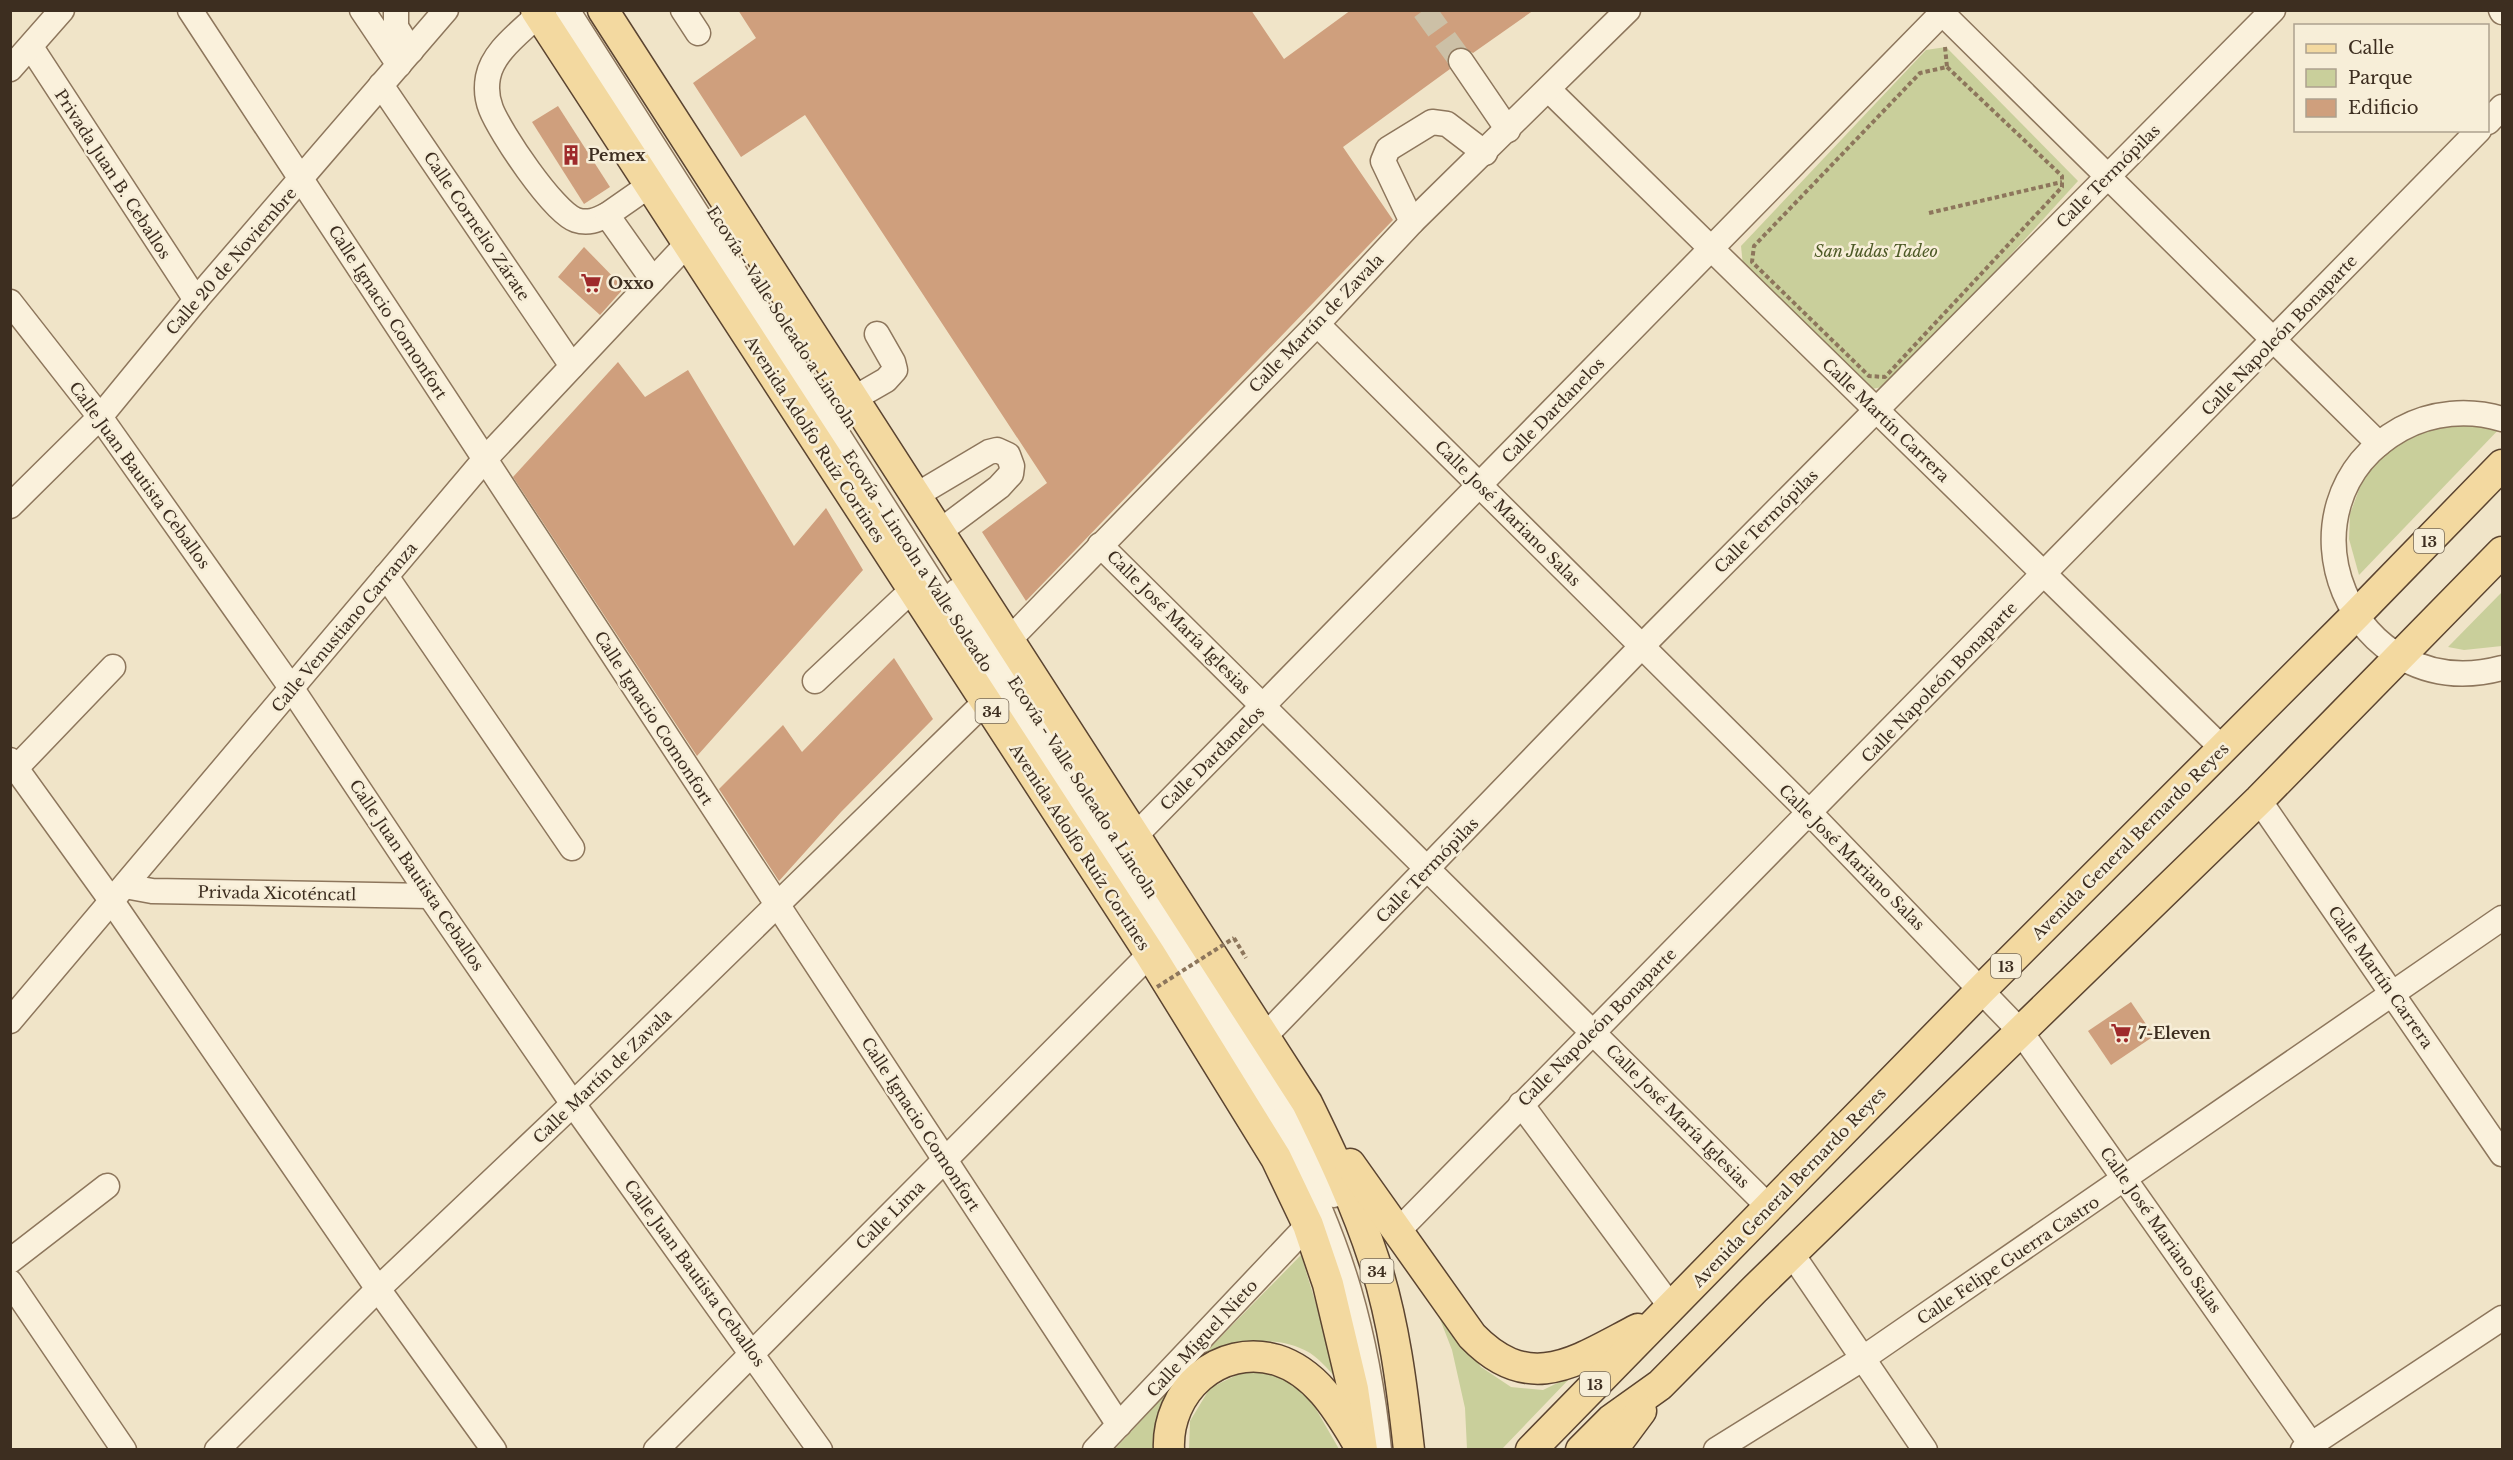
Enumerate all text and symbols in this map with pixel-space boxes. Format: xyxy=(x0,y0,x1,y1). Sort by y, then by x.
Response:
legend xyxy=(2294,24,2489,132)
text: Calle xyxy=(2348,37,2394,59)
text: Parque xyxy=(2348,67,2413,89)
street label: Privada Juan B. Ceballos xyxy=(51,85,175,263)
text: Edificio xyxy=(2348,97,2419,119)
street label: Calle Termópilas xyxy=(2052,120,2164,232)
building icon: Pemex xyxy=(559,143,583,167)
place label: Pemex xyxy=(588,145,646,165)
street label: Calle Cornelio Zárate xyxy=(420,148,534,304)
street label: Calle 20 de Noviembre xyxy=(161,183,301,339)
street label: Ecovía - Valle Soleado a Lincoln xyxy=(703,202,861,432)
street label: Calle Ignacio Comonfort xyxy=(324,221,452,403)
park label: San Judas Tadeo xyxy=(1814,241,1938,261)
street label: Calle Martín de Zavala xyxy=(1245,249,1387,396)
street label: Calle Napoleón Bonaparte xyxy=(2197,251,2361,419)
supermarket icon: Oxxo xyxy=(579,271,603,295)
place label: Oxxo xyxy=(608,273,654,293)
street label: Avenida Adolfo Ruíz Cortines xyxy=(740,331,889,546)
street label: Calle Dardanelos xyxy=(1498,353,1608,467)
street label: Calle Martín Carrera xyxy=(1818,354,1954,486)
street label: Calle Juan Bautista Ceballos xyxy=(65,378,215,572)
street label: Calle José Mariano Salas xyxy=(1431,436,1585,590)
street label: Ecovía - Lincoln a Valle Soleado xyxy=(839,446,997,676)
street label: Calle Termópilas xyxy=(1710,465,1822,577)
road number: 13 xyxy=(2414,529,2444,553)
street label: Calle Venustiano Carranza xyxy=(267,538,421,716)
street label: Calle José María Iglesias xyxy=(1103,546,1255,698)
street label: Calle Napoleón Bonaparte xyxy=(1857,598,2021,766)
street label: Calle Ignacio Comonfort xyxy=(590,627,718,809)
street label: Ecovía - Valle Soleado a Lincoln xyxy=(1004,672,1162,902)
road number: 34 xyxy=(976,699,1008,723)
street label: Calle Dardanelos xyxy=(1156,702,1268,814)
street label: Avenida General Bernardo Reyes xyxy=(2027,738,2233,944)
street label: Avenida Adolfo Ruíz Cortines xyxy=(1005,739,1154,954)
street label: Calle Juan Bautista Ceballos xyxy=(345,776,489,974)
street label: Calle José Mariano Salas xyxy=(1775,780,1929,934)
street label: Calle Termópilas xyxy=(1372,813,1482,927)
street label: Privada Xicoténcatl xyxy=(197,882,357,904)
street label: Calle Martín Carrera xyxy=(2324,902,2438,1052)
street label: Calle Napoleón Bonaparte xyxy=(1514,944,1680,1110)
road number: 13 xyxy=(1991,954,2021,978)
street label: Calle Martín de Zavala xyxy=(529,1005,676,1147)
supermarket icon: 7-Eleven xyxy=(2109,1021,2133,1045)
place label: 7-Eleven xyxy=(2138,1023,2211,1043)
street label: Calle Ignacio Comonfort xyxy=(857,1033,985,1215)
street label: Calle José María Iglesias xyxy=(1602,1040,1754,1192)
street label: Avenida General Bernardo Reyes xyxy=(1687,1083,1890,1292)
street label: Calle José Mariano Salas xyxy=(2096,1143,2226,1317)
street label: Calle Juan Bautista Ceballos xyxy=(620,1176,770,1370)
street label: Calle Lima xyxy=(851,1176,929,1254)
street label: Calle Felipe Guerra Castro xyxy=(1913,1191,2103,1329)
road number: 34 xyxy=(1360,1259,1394,1283)
street label: Calle Miguel Nieto xyxy=(1142,1275,1262,1401)
road number: 13 xyxy=(1580,1372,1610,1396)

